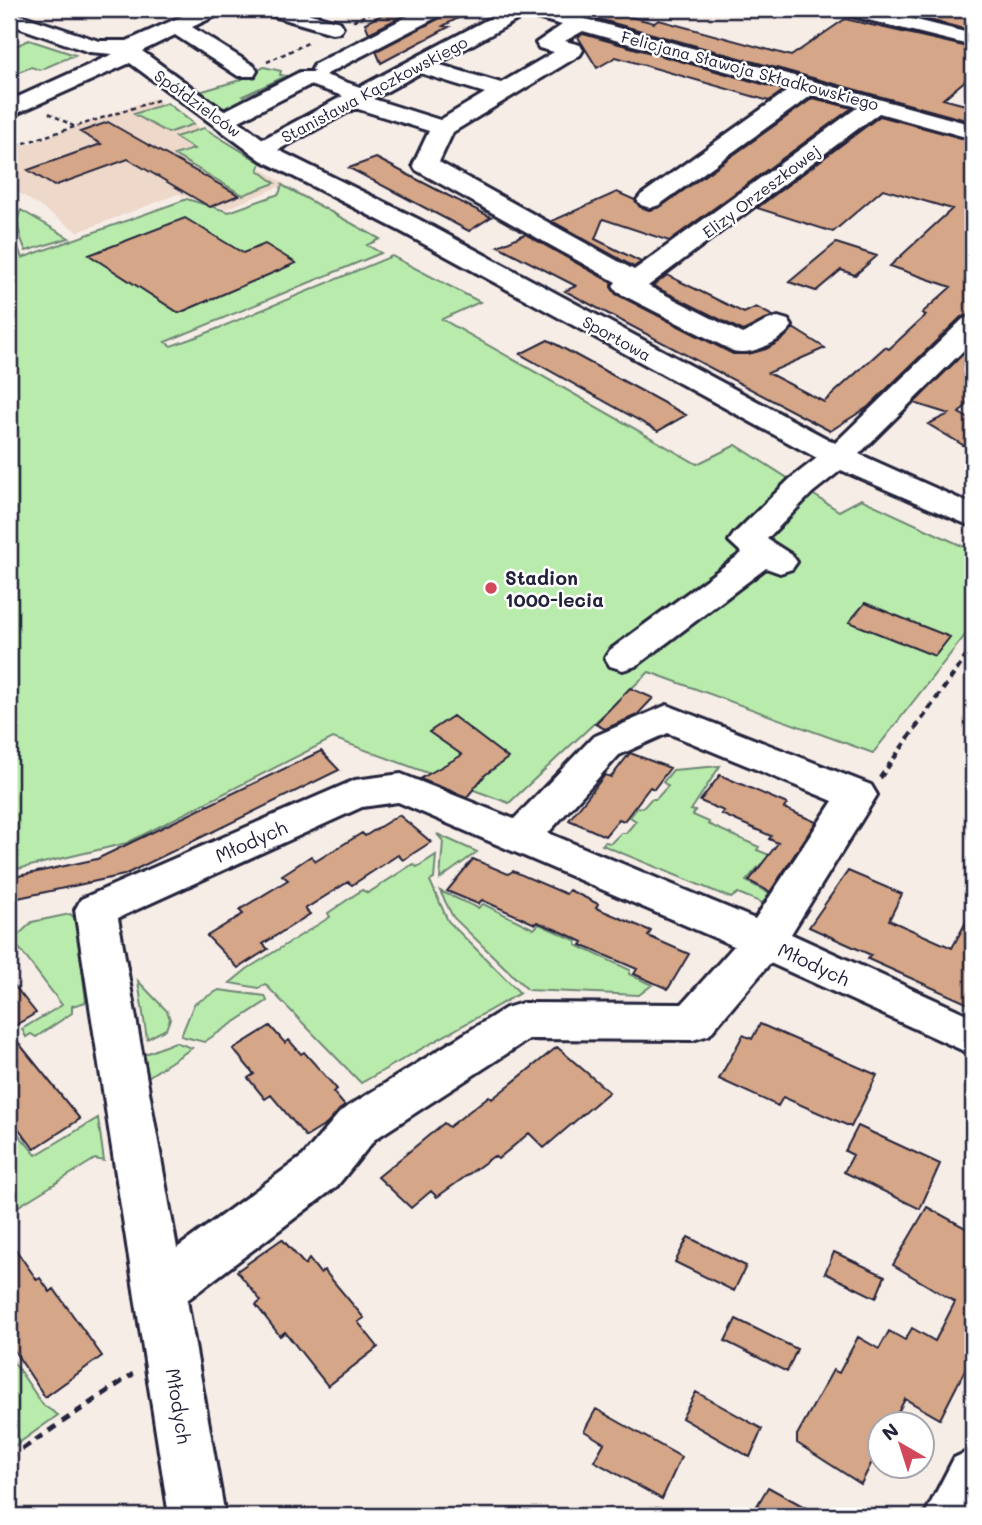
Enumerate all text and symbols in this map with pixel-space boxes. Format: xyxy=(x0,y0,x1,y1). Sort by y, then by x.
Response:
street label: Felicjana Sławoja Składkowskiego xyxy=(619,25,881,115)
street label: Stanisława Kączkowskiego xyxy=(277,31,471,147)
street label: Spółdzielców xyxy=(150,64,246,142)
street label: Elizy Orzeszkowej xyxy=(698,140,824,242)
street label: Sportowa xyxy=(579,311,655,365)
place label: Stadion 1000-lecia xyxy=(505,565,604,612)
marker: Stadion 1000-lecia xyxy=(483,580,499,596)
street label: Młodych xyxy=(211,814,291,868)
street label: Młodych xyxy=(774,937,854,991)
street label: Młodych xyxy=(161,1366,197,1446)
north arrow xyxy=(866,1410,936,1480)
text: N xyxy=(877,1417,903,1446)

